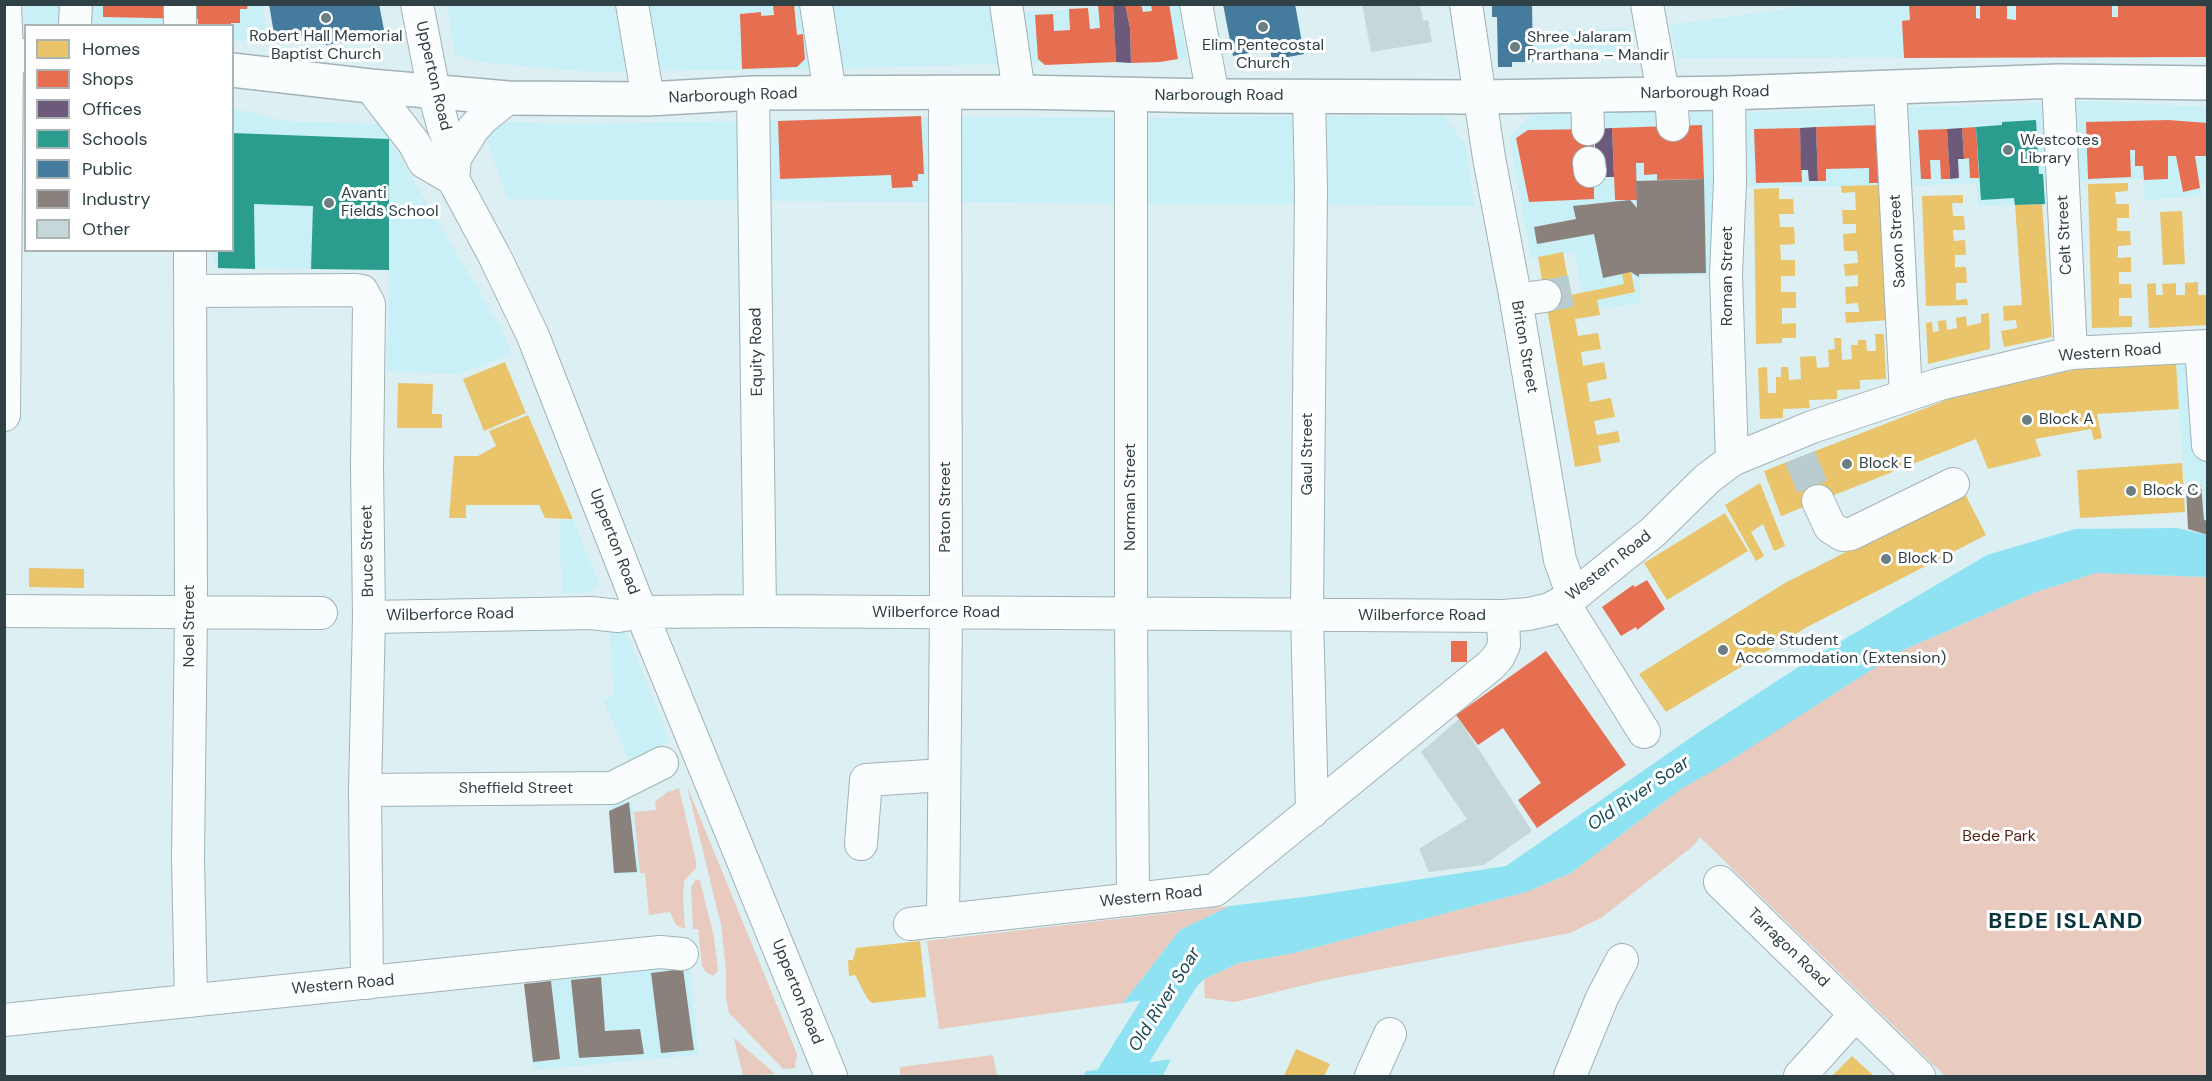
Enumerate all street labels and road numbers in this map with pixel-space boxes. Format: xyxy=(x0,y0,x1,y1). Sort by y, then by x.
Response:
street label: Upperton Road xyxy=(411,19,455,133)
street label: Narborough Road xyxy=(1640,82,1770,104)
street label: Narborough Road xyxy=(668,84,798,108)
street label: Narborough Road xyxy=(1154,86,1284,106)
street label: Saxon Street xyxy=(1886,194,1910,288)
street label: Celt Street xyxy=(2053,195,2077,275)
street label: Roman Street xyxy=(1718,226,1738,326)
street label: Briton Street xyxy=(1506,299,1542,395)
street label: Equity Road xyxy=(747,307,767,397)
street label: Western Road xyxy=(2058,340,2162,366)
street label: Gaul Street xyxy=(1298,412,1318,496)
street label: Norman Street xyxy=(1121,443,1141,551)
street label: Paton Street xyxy=(936,461,956,553)
street label: Upperton Road xyxy=(585,486,643,598)
street label: Bruce Street xyxy=(358,505,378,597)
street label: Western Road xyxy=(1562,527,1656,605)
street label: Noel Street xyxy=(180,585,200,667)
street label: Wilberforce Road xyxy=(872,603,1000,623)
street label: Wilberforce Road xyxy=(386,604,514,626)
street label: Wilberforce Road xyxy=(1358,606,1486,626)
street label: Sheffield Street xyxy=(459,779,573,799)
street label: Western Road xyxy=(1099,882,1203,912)
street label: Tarragon Road xyxy=(1743,904,1833,992)
street label: Upperton Road xyxy=(767,937,827,1047)
street label: Western Road xyxy=(291,971,395,999)

